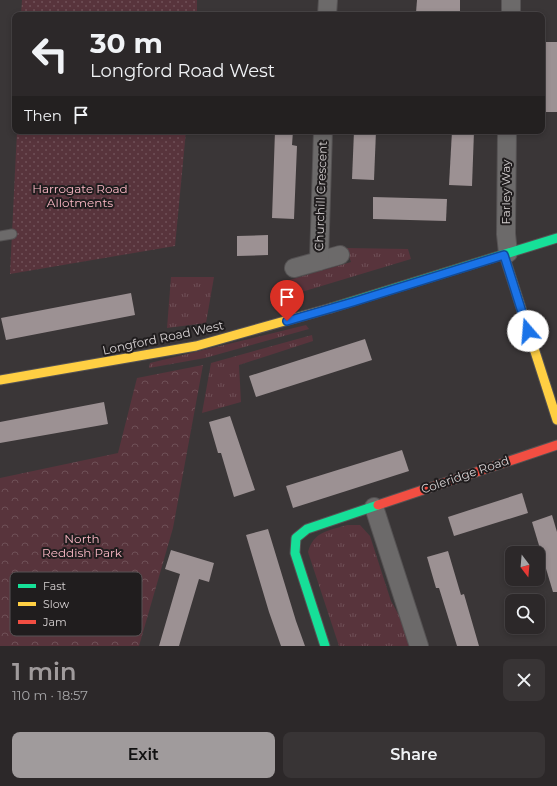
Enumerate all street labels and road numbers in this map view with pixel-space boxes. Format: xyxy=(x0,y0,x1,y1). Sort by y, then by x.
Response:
street label: Churchill Crescent xyxy=(311,141,330,251)
street label: Farley Way xyxy=(498,159,513,225)
street label: Longford Road West xyxy=(101,317,225,358)
street label: Coleridge Road xyxy=(419,452,511,497)

